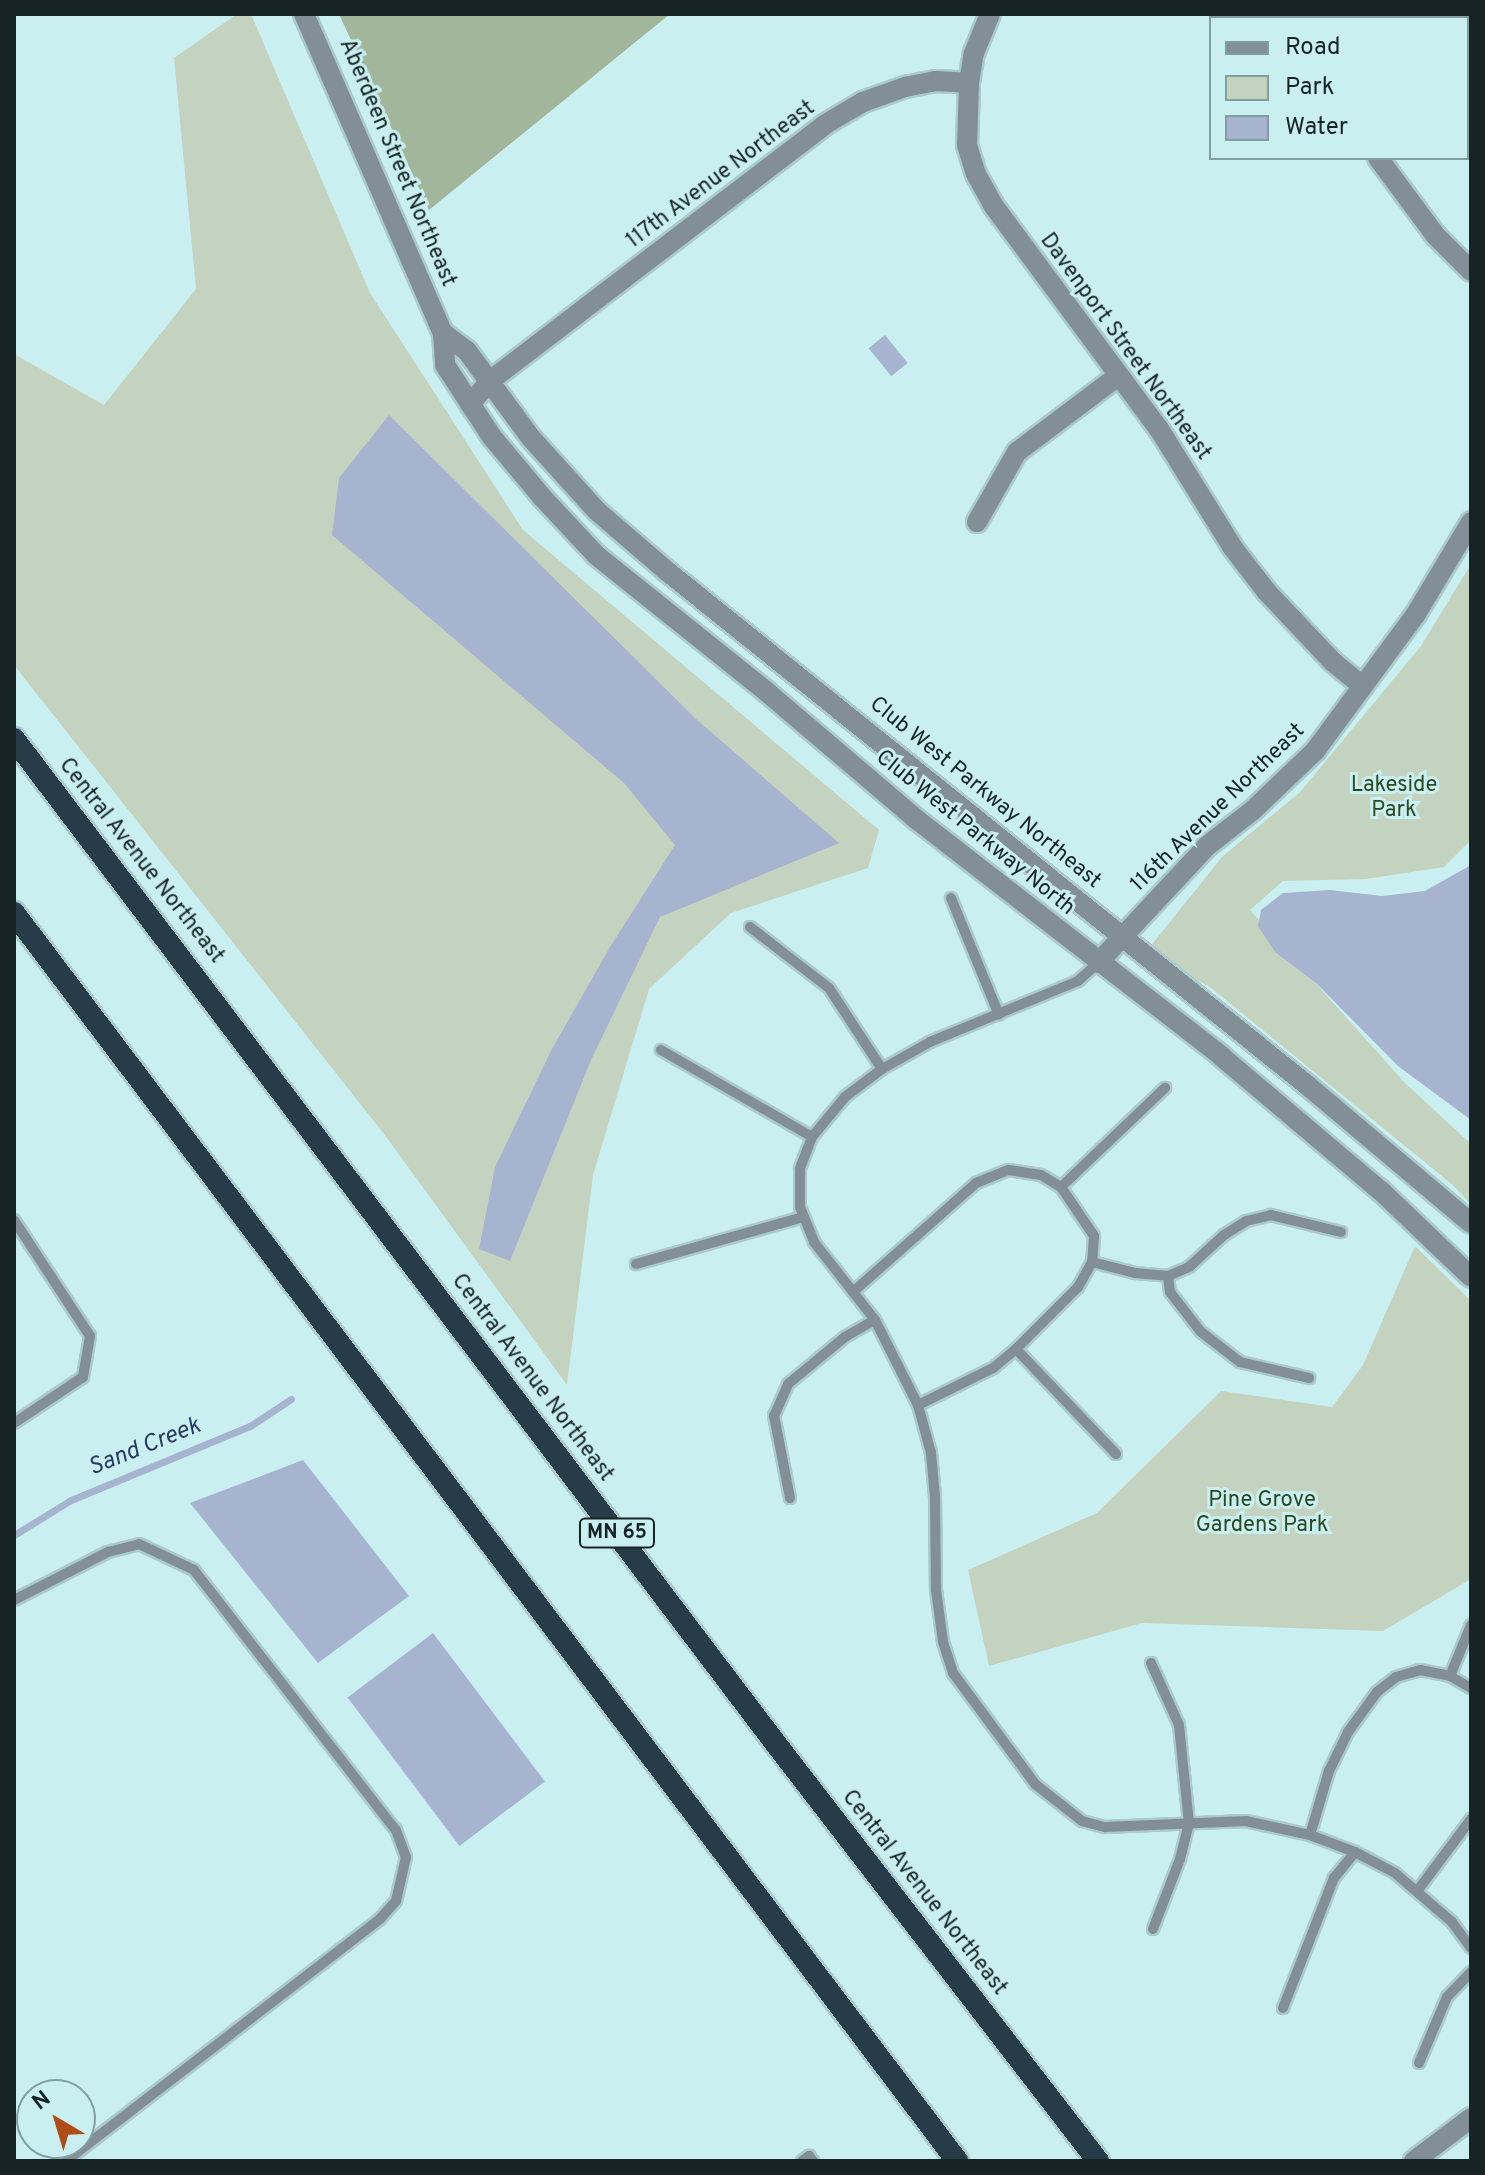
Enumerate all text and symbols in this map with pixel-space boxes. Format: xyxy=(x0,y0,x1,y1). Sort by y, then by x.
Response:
legend xyxy=(1209,16,1469,160)
text: Road xyxy=(1285,33,1341,63)
street label: Aberdeen Street Northeast xyxy=(333,35,461,291)
text: Park xyxy=(1285,73,1335,103)
street label: 117th Avenue Northeast xyxy=(621,95,821,255)
text: Water xyxy=(1285,113,1348,143)
street label: Davenport Street Northeast xyxy=(1034,228,1216,466)
street label: Club West Parkway Northeast xyxy=(864,691,1106,895)
street label: 116th Avenue Northeast xyxy=(1125,718,1311,898)
street label: Club West Parkway North xyxy=(870,744,1080,922)
street label: Central Avenue Northeast xyxy=(52,753,230,969)
park label: Lakeside Park xyxy=(1351,772,1437,824)
street label: Central Avenue Northeast xyxy=(445,1269,619,1487)
water label: Sand Creek xyxy=(85,1412,205,1484)
park label: Pine Grove Gardens Park xyxy=(1196,1487,1328,1538)
road number: MN 65 xyxy=(577,1517,657,1549)
street label: Central Avenue Northeast xyxy=(835,1785,1013,2001)
north arrow xyxy=(16,2079,96,2159)
text: N xyxy=(28,2086,57,2117)

